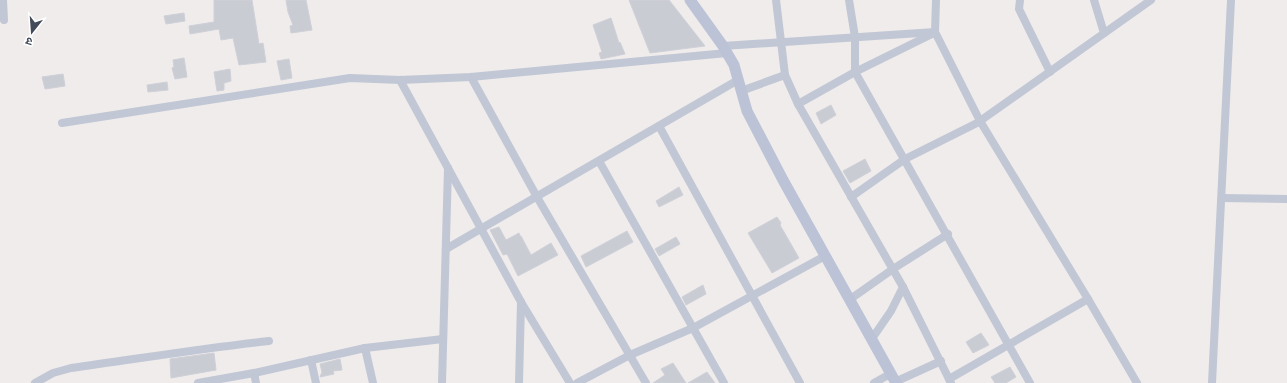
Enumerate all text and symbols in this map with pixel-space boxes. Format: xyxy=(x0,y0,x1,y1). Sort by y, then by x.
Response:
north arrow xyxy=(12,12,52,52)
text: उ xyxy=(23,34,34,50)

